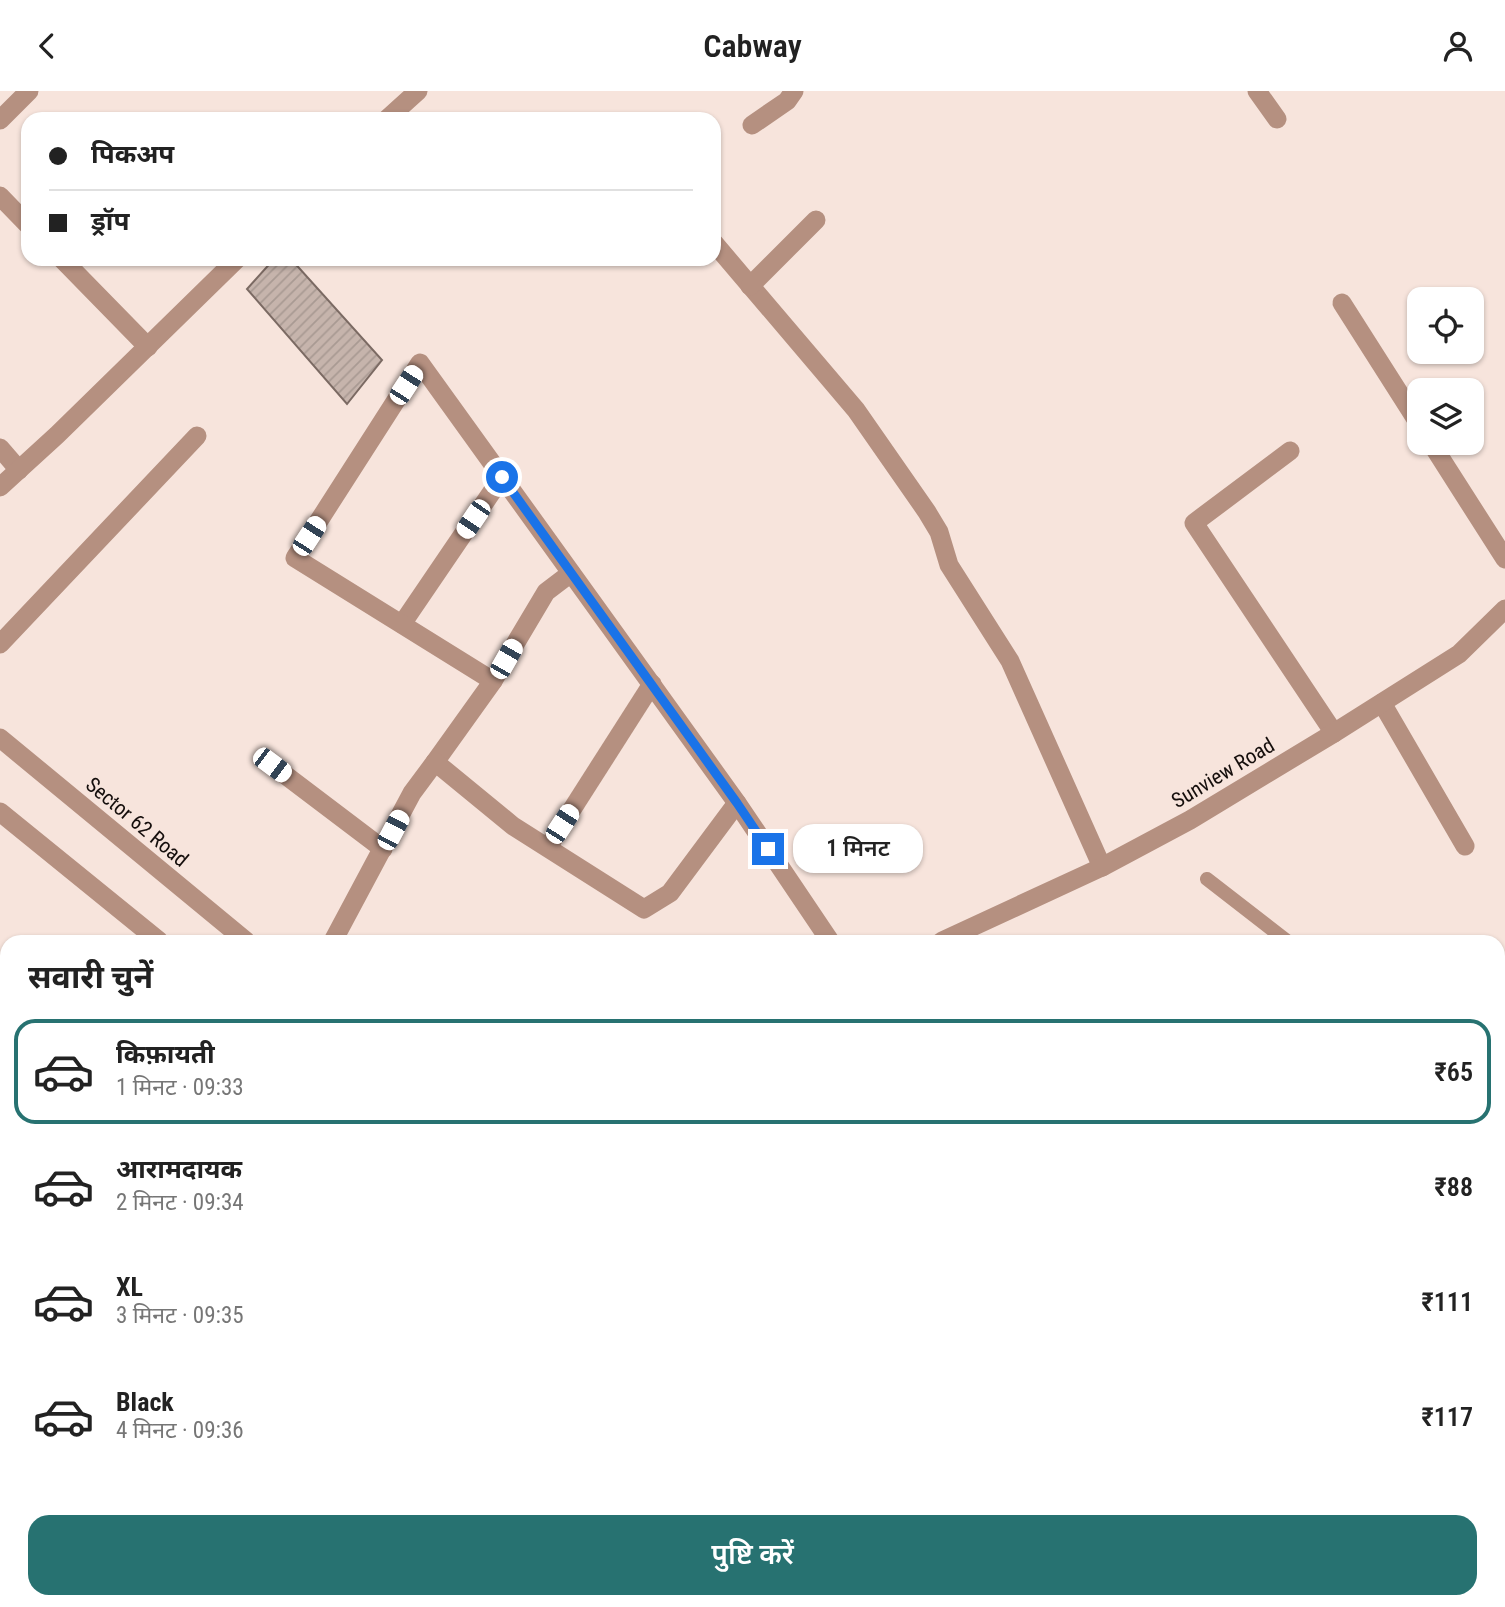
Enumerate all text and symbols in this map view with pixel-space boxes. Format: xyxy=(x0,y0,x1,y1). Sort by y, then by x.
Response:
icon: back xyxy=(28,27,66,65)
text: Cabway xyxy=(703,27,802,65)
icon: person xyxy=(1439,27,1477,65)
text: पिकअप xyxy=(91,139,174,169)
text: ड्रॉप xyxy=(91,206,129,236)
map controls xyxy=(1407,287,1484,455)
button: locate xyxy=(1407,287,1484,364)
car xyxy=(386,362,427,408)
button: layers xyxy=(1407,378,1484,455)
route start xyxy=(486,461,518,493)
car xyxy=(453,496,494,542)
car xyxy=(289,513,330,559)
car xyxy=(487,636,526,682)
street label: Sunview Road xyxy=(1167,733,1279,813)
car xyxy=(249,744,296,786)
street label: Sector 62 Road xyxy=(81,772,193,872)
car xyxy=(542,801,583,847)
car xyxy=(374,807,413,853)
callout: 1 मिनट xyxy=(792,825,922,873)
route end xyxy=(752,833,784,865)
text: 1 मिनट xyxy=(826,835,890,862)
text: सवारी चुनें xyxy=(28,958,153,996)
text: किफ़ायती xyxy=(116,1039,215,1069)
icon: car xyxy=(32,1040,95,1103)
text: ₹65 xyxy=(1435,1057,1473,1087)
text: 1 मिनट · 09:33 xyxy=(116,1074,244,1101)
text: आरामदायक xyxy=(116,1154,242,1184)
icon: car xyxy=(32,1155,95,1218)
text: ₹88 xyxy=(1435,1172,1473,1202)
text: 2 मिनट · 09:34 xyxy=(116,1189,244,1216)
icon: car xyxy=(32,1270,95,1333)
text: XL xyxy=(116,1272,143,1302)
text: ₹111 xyxy=(1422,1287,1473,1317)
text: 3 मिनट · 09:35 xyxy=(116,1302,244,1329)
icon: car xyxy=(32,1385,95,1448)
text: Black xyxy=(116,1387,174,1417)
text: ₹117 xyxy=(1422,1402,1473,1432)
text: 4 मिनट · 09:36 xyxy=(116,1417,244,1444)
button: पुष्टि करें xyxy=(28,1515,1477,1595)

